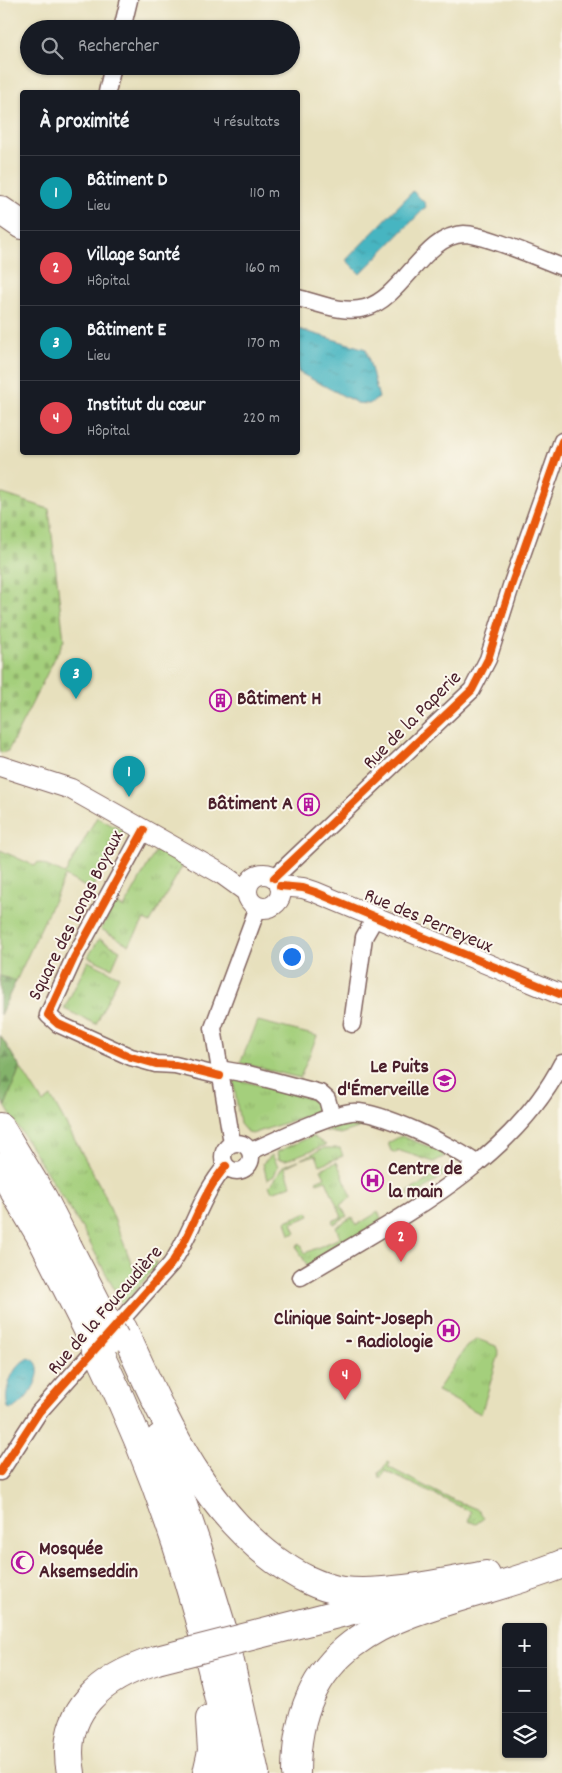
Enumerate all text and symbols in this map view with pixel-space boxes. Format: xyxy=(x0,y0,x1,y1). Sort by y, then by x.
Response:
search box xyxy=(20,20,300,75)
icon: search xyxy=(38,34,66,62)
text: Rechercher xyxy=(78,34,159,61)
text: À proximité xyxy=(40,108,129,138)
text: 4 résultats xyxy=(213,111,280,134)
text: Bâtiment D xyxy=(87,168,167,195)
text: 1 xyxy=(54,182,58,205)
text: 110 m xyxy=(250,182,280,205)
text: Lieu xyxy=(87,195,110,218)
text: Village Santé xyxy=(87,243,180,270)
text: 2 xyxy=(53,257,60,280)
text: 160 m xyxy=(245,257,280,280)
text: Hôpital xyxy=(87,270,130,293)
text: Bâtiment E xyxy=(87,318,166,345)
text: 3 xyxy=(52,332,60,355)
text: 170 m xyxy=(247,332,280,355)
text: Lieu xyxy=(87,345,110,368)
text: Institut du cœur xyxy=(87,393,206,420)
text: 4 xyxy=(53,407,59,430)
text: 220 m xyxy=(243,407,280,430)
text: Hôpital xyxy=(87,420,130,443)
pin: 3 xyxy=(60,658,92,699)
street label: Rue de la Paperie xyxy=(357,665,469,777)
place label: Bâtiment H xyxy=(237,686,321,714)
building icon: Bâtiment H xyxy=(209,688,233,712)
pin: 1 xyxy=(113,756,145,797)
place label: Bâtiment A xyxy=(208,791,293,819)
building icon: Bâtiment A xyxy=(297,793,321,817)
street label: Square des Longs Boyaux xyxy=(22,826,132,1006)
street label: Rue des Perreyeux xyxy=(359,882,497,962)
your location xyxy=(279,944,305,970)
place label: Le Puits d'Émerveille xyxy=(338,1054,429,1105)
school or university icon: Le Puits d'Émerveille xyxy=(433,1068,457,1092)
place label: Centre de la main xyxy=(388,1156,462,1207)
hospital icon: Centre de la main xyxy=(360,1169,384,1193)
pin: 2 xyxy=(385,1221,417,1262)
street label: Rue de la Foucaudière xyxy=(42,1240,170,1382)
place label: Clinique Saint-Joseph - Radiologie xyxy=(274,1306,433,1357)
hospital icon: Clinique Saint-Joseph - Radiologie xyxy=(437,1319,461,1343)
pin: 4 xyxy=(329,1359,361,1400)
place label: Mosquée Aksemseddin xyxy=(39,1536,138,1587)
mosque icon: Mosquée Aksemseddin xyxy=(11,1550,35,1574)
map controls xyxy=(502,1623,547,1758)
button: + xyxy=(502,1623,547,1668)
button: − xyxy=(502,1668,547,1713)
button: layers xyxy=(502,1713,547,1758)

